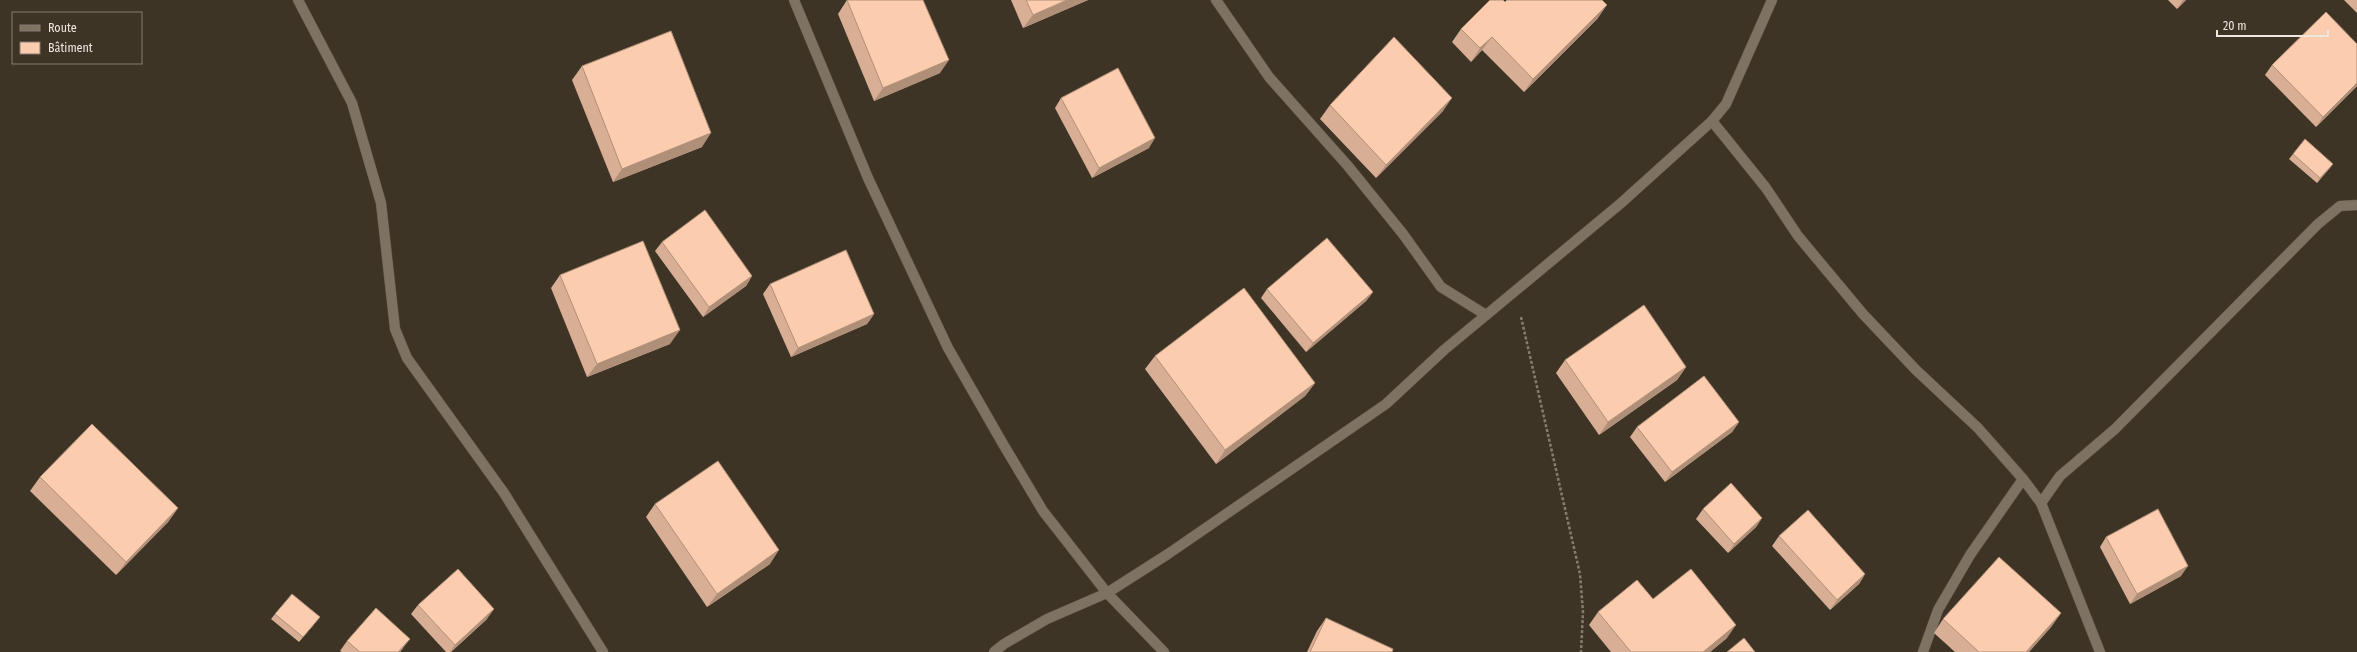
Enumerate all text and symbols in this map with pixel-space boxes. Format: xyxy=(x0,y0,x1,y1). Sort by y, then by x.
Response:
legend xyxy=(12,12,142,64)
scale bar xyxy=(2217,12,2328,38)
text: 20 m xyxy=(2223,19,2247,33)
text: Route xyxy=(48,21,77,35)
text: Bâtiment xyxy=(48,41,93,55)

